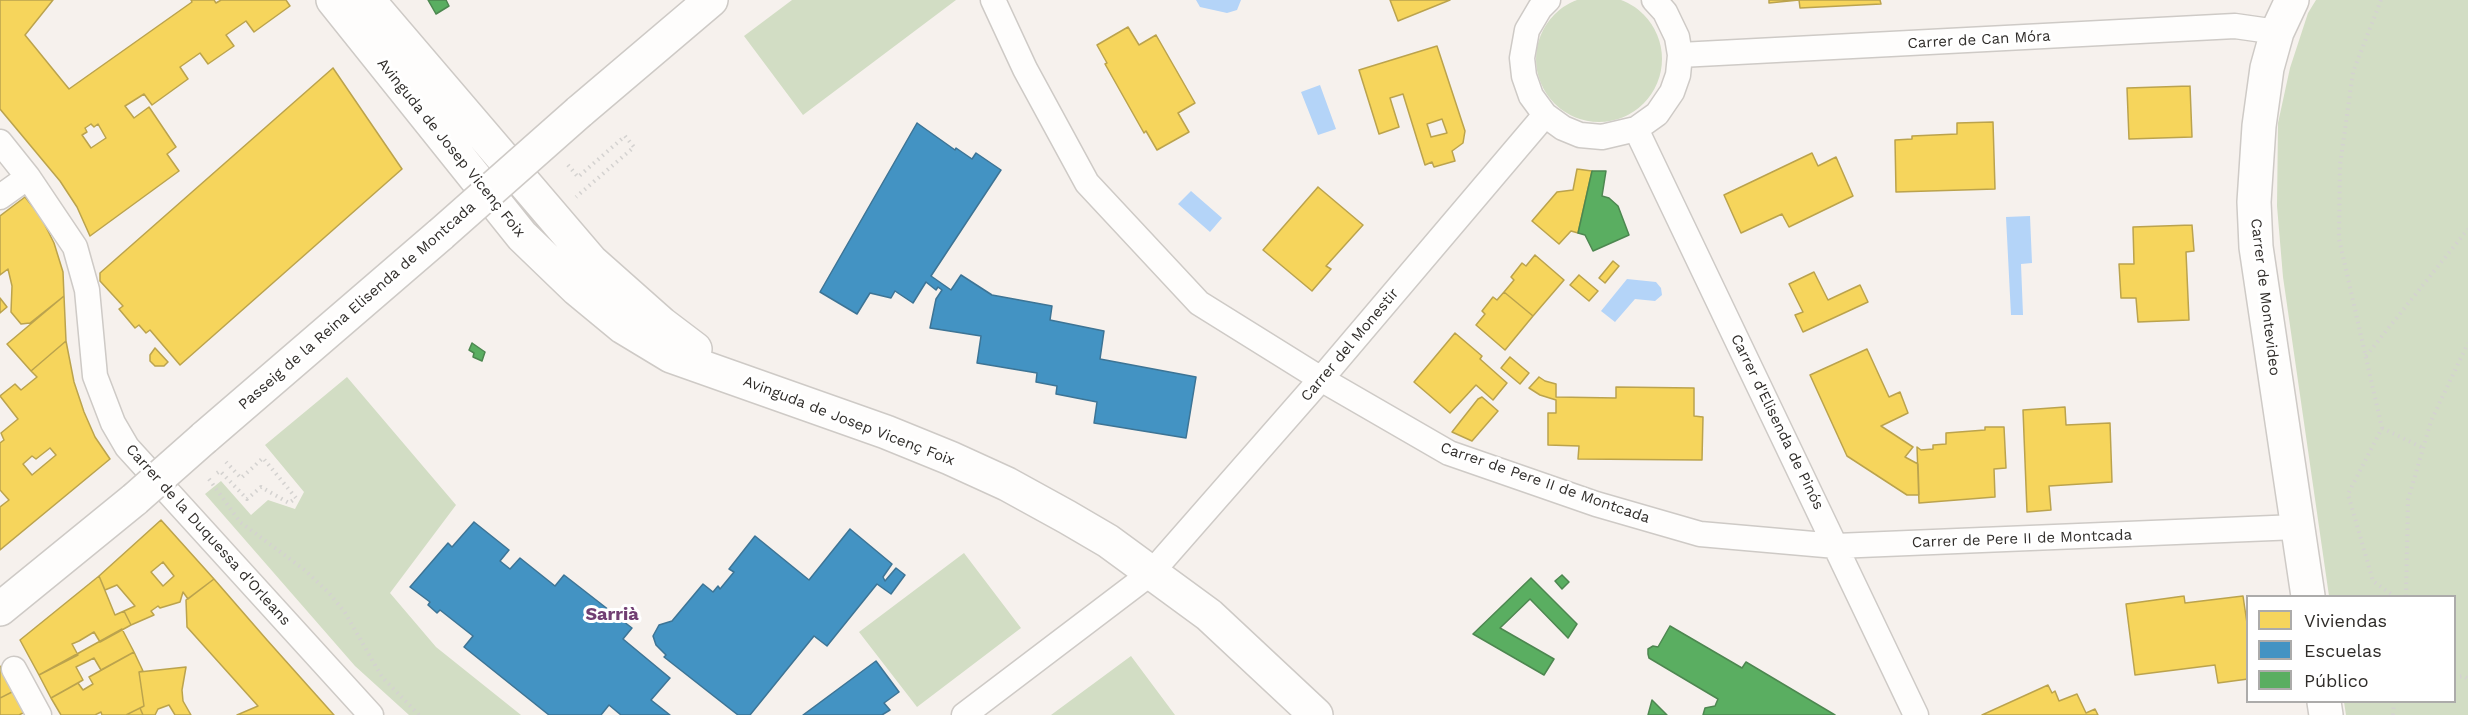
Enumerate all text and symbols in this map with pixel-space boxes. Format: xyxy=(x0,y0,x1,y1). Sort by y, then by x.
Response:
street label: Carrer de Can Móra xyxy=(1907,27,2051,53)
street label: Avinguda de Josep Vicenç Foix xyxy=(373,55,529,241)
street label: Passeig de la Reina Elisenda de Montcada xyxy=(235,198,479,414)
street label: Carrer de Montevideo xyxy=(2246,217,2284,377)
street label: Carrer del Monestir xyxy=(1297,285,1403,405)
street label: Carrer d'Elisenda de Pinós xyxy=(1727,331,1827,513)
street label: Avinguda de Josep Vicenç Foix xyxy=(741,372,957,470)
street label: Carrer de Pere II de Montcada xyxy=(1438,439,1652,527)
street label: Carrer de la Duquessa d'Orleans xyxy=(122,441,294,629)
street label: Carrer de Pere II de Montcada xyxy=(1912,526,2132,552)
legend xyxy=(2246,595,2456,703)
district label: Sarrià xyxy=(585,604,639,626)
text: Viviendas xyxy=(2304,610,2387,631)
text: Escuelas xyxy=(2304,640,2382,661)
text: Público xyxy=(2304,670,2369,691)

